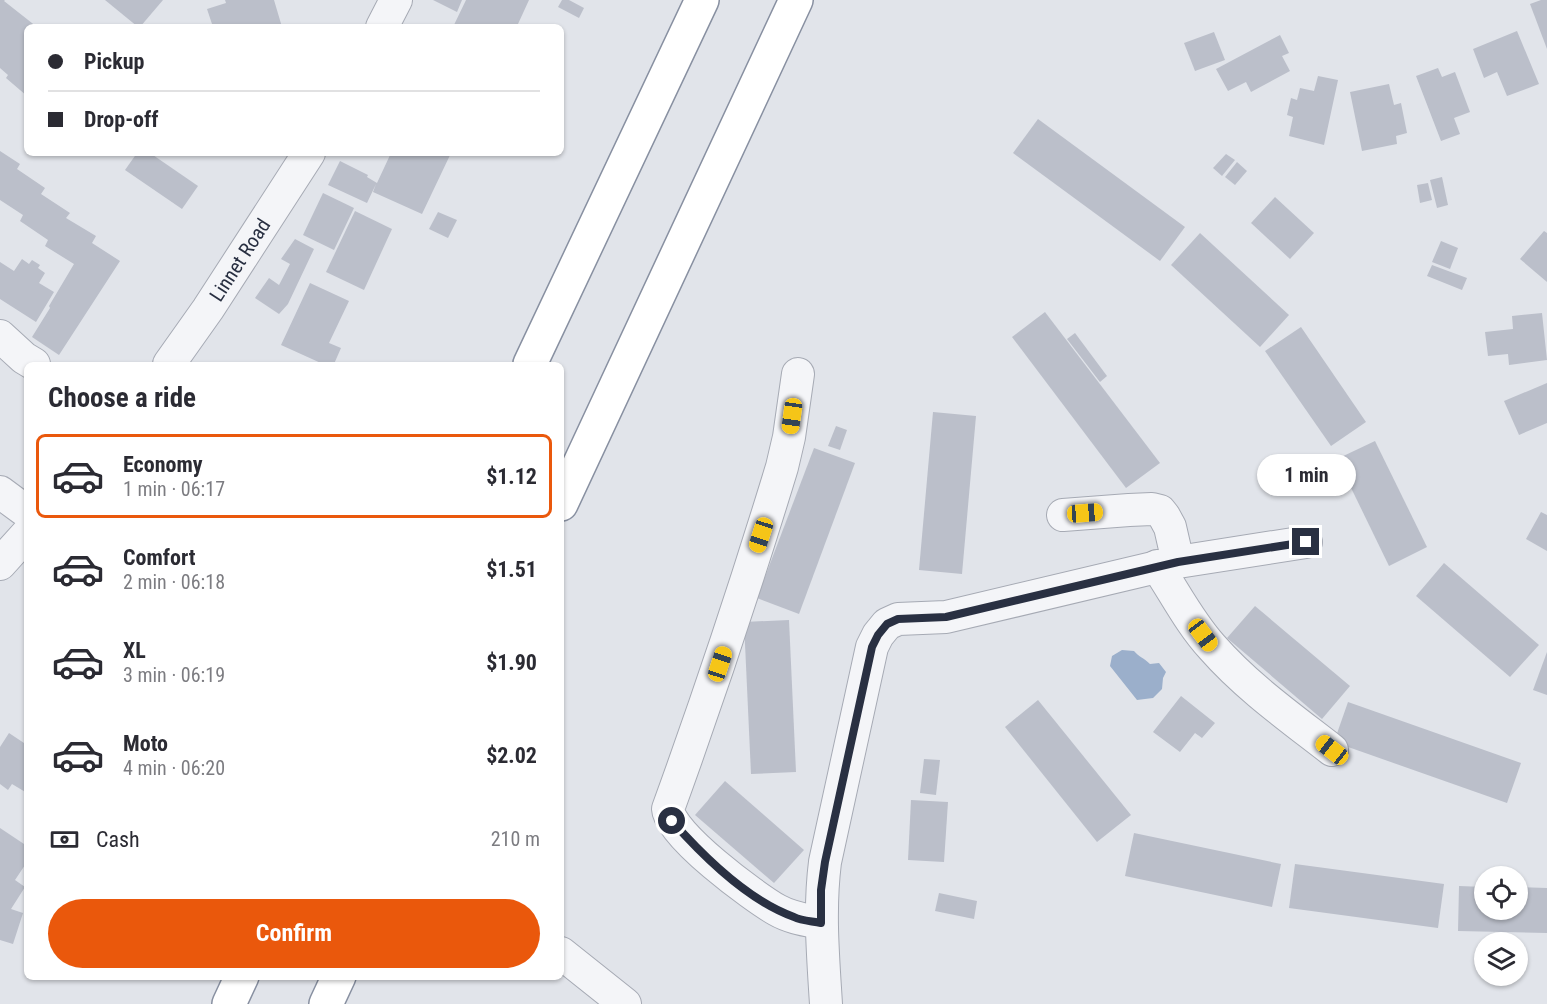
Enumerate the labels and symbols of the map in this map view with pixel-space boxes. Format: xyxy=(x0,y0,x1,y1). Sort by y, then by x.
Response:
street label: Linnet Road xyxy=(204,214,275,306)
car xyxy=(781,397,803,435)
callout: 1 min xyxy=(1256,455,1356,497)
car xyxy=(1066,503,1104,523)
car xyxy=(747,515,775,555)
route end xyxy=(1292,528,1319,555)
car xyxy=(1185,615,1221,655)
car xyxy=(706,644,734,684)
car xyxy=(1312,732,1352,768)
route start xyxy=(658,807,685,834)

